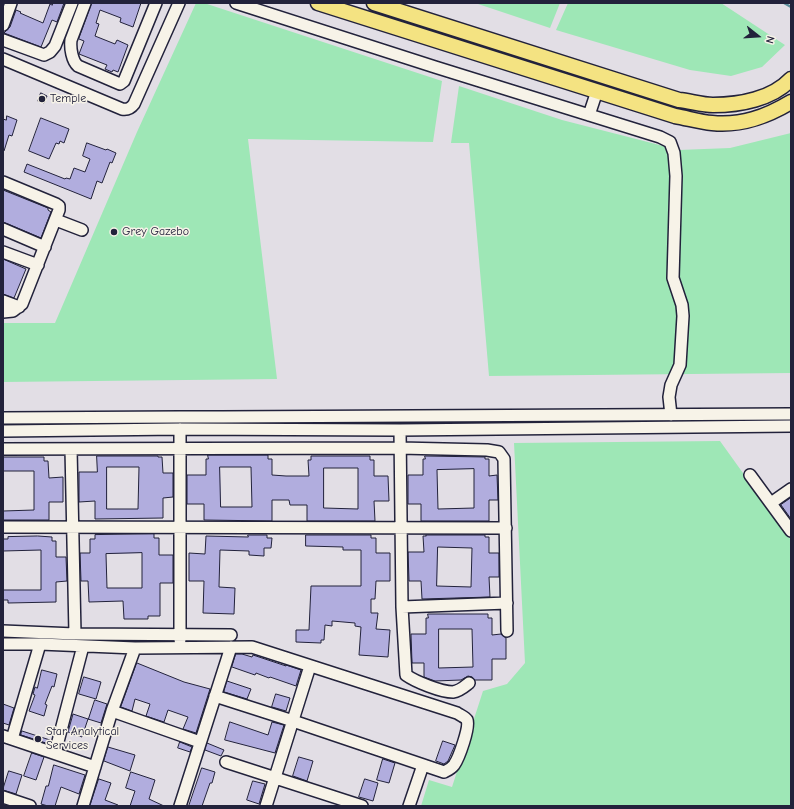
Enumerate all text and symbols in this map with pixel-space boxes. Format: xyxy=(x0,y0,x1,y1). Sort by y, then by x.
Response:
north arrow xyxy=(738,16,778,56)
text: N xyxy=(763,34,777,45)
place label: Temple xyxy=(50,92,86,106)
marker: Temple xyxy=(37,94,47,104)
place label: Grey Gazebo xyxy=(122,225,189,239)
marker: Grey Gazebo xyxy=(109,227,119,237)
place label: Star Analytical Services xyxy=(46,725,119,753)
marker: Star Analytical Services xyxy=(33,734,43,744)

